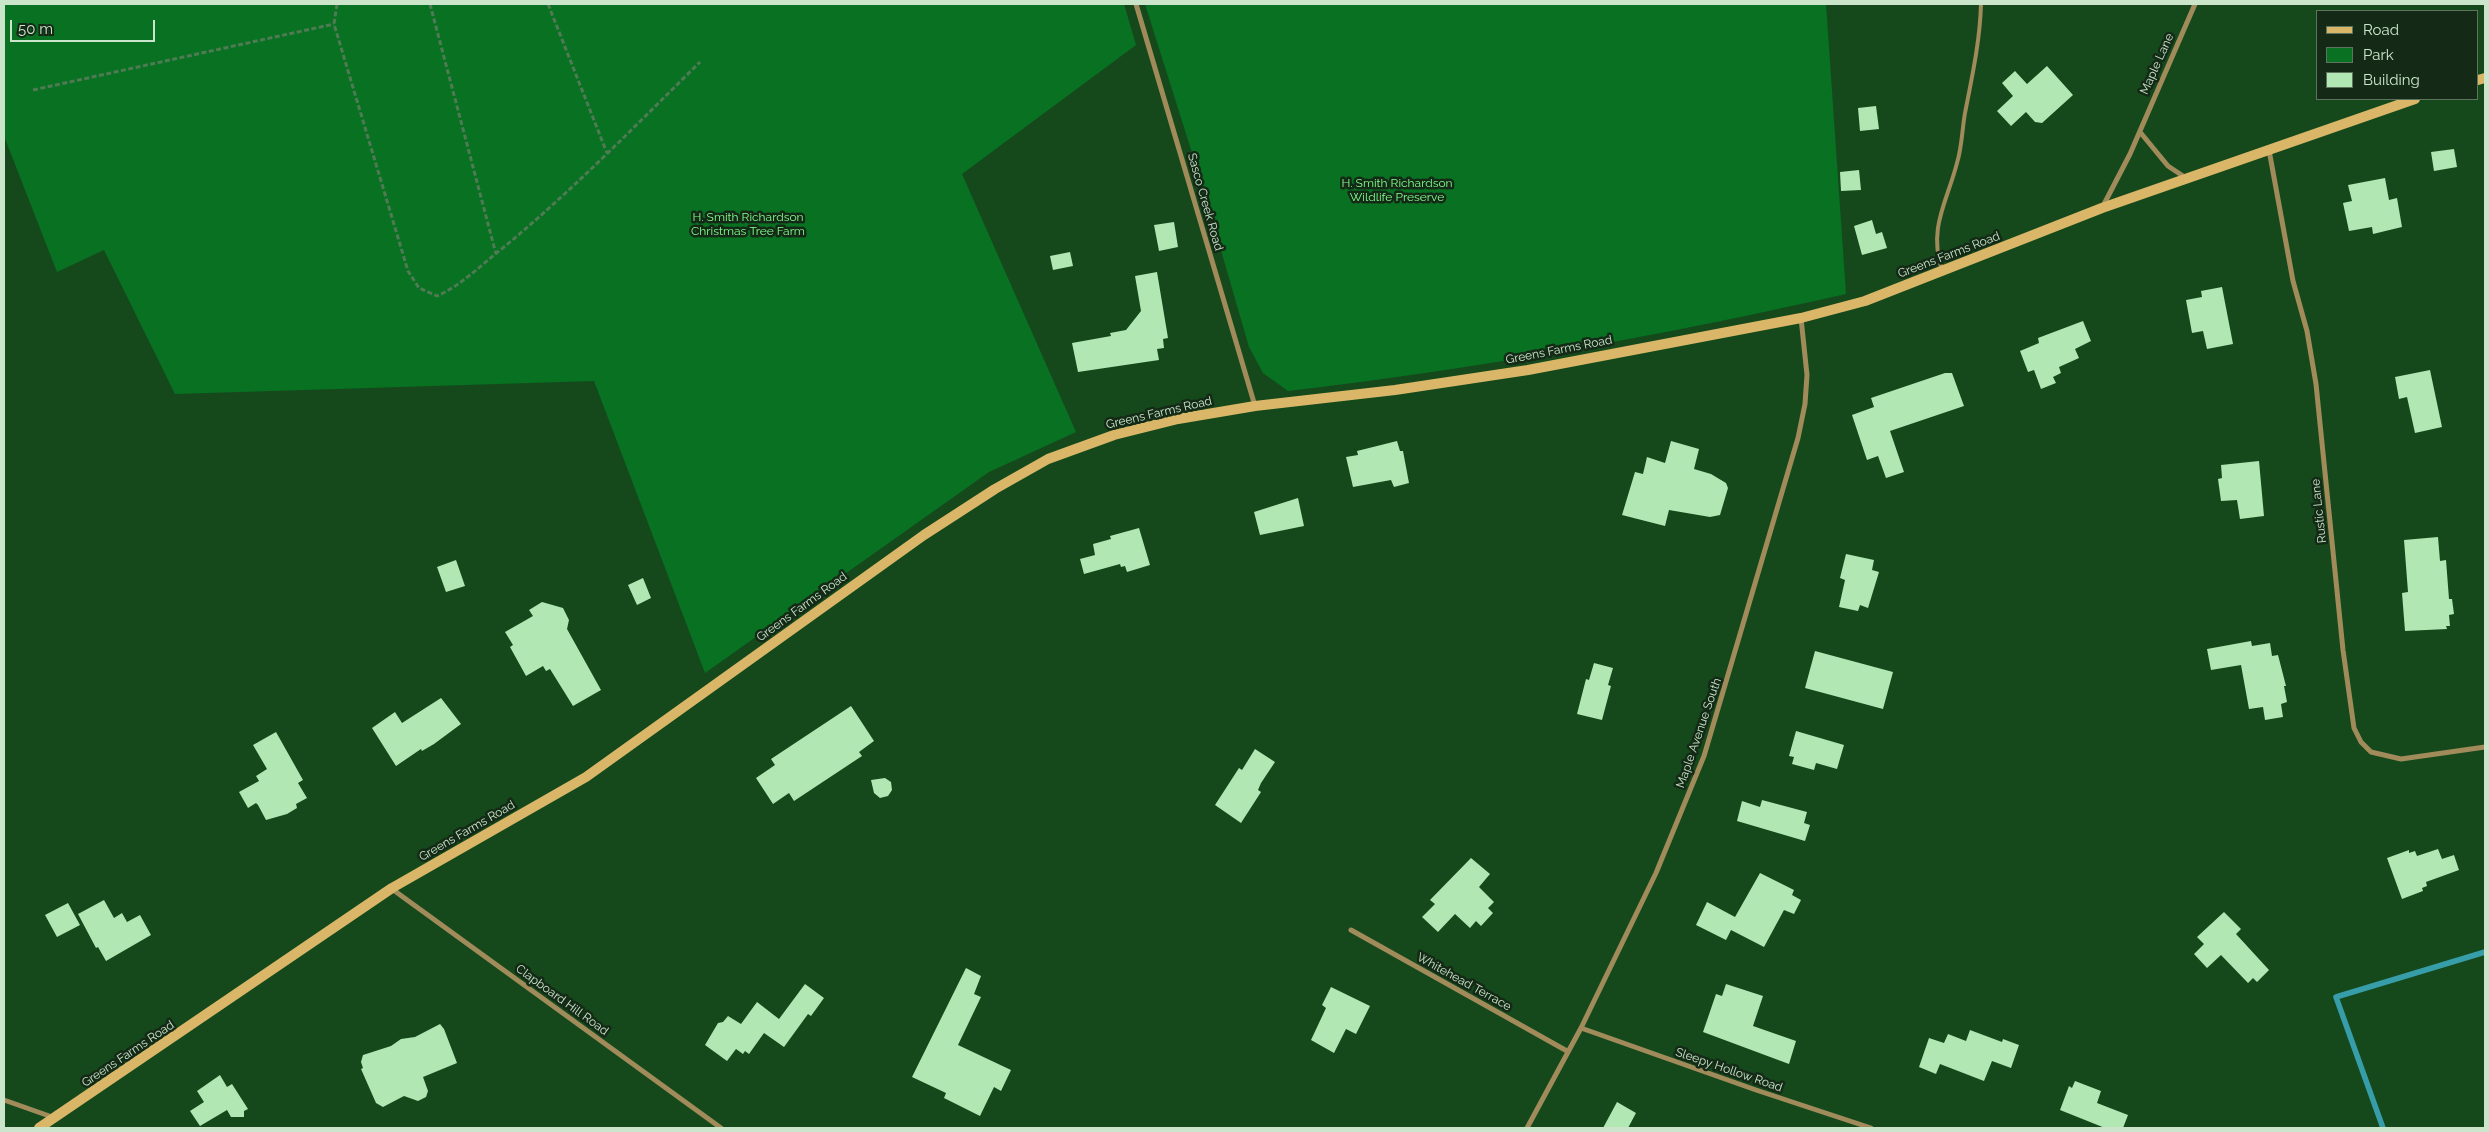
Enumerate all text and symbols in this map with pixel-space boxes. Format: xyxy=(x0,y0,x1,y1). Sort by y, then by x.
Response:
scale bar xyxy=(12,10,158,42)
legend xyxy=(2316,10,2479,100)
text: 50 m xyxy=(18,20,53,38)
text: Road xyxy=(2363,21,2399,39)
street label: Maple Lane xyxy=(2137,31,2177,97)
text: Park xyxy=(2363,46,2394,64)
text: Building xyxy=(2363,71,2420,89)
street label: Sasco Creek Road xyxy=(1184,152,1226,252)
park label: H. Smith Richardson Wildlife Preserve xyxy=(1341,176,1453,204)
park label: H. Smith Richardson Christmas Tree Farm xyxy=(691,210,805,238)
street label: Greens Farms Road xyxy=(1896,229,2002,281)
street label: Greens Farms Road xyxy=(1504,333,1614,367)
street label: Greens Farms Road xyxy=(1105,394,1213,432)
street label: Rustic Lane xyxy=(2308,478,2330,544)
street label: Greens Farms Road xyxy=(754,569,850,645)
street label: Maple Avenue South xyxy=(1673,676,1725,790)
street label: Greens Farms Road xyxy=(417,798,517,864)
street label: Whitehead Terrace xyxy=(1414,950,1514,1014)
street label: Clapboard Hill Road xyxy=(513,962,611,1038)
street label: Greens Farms Road xyxy=(79,1018,177,1090)
street label: Sleepy Hollow Road xyxy=(1674,1045,1784,1095)

